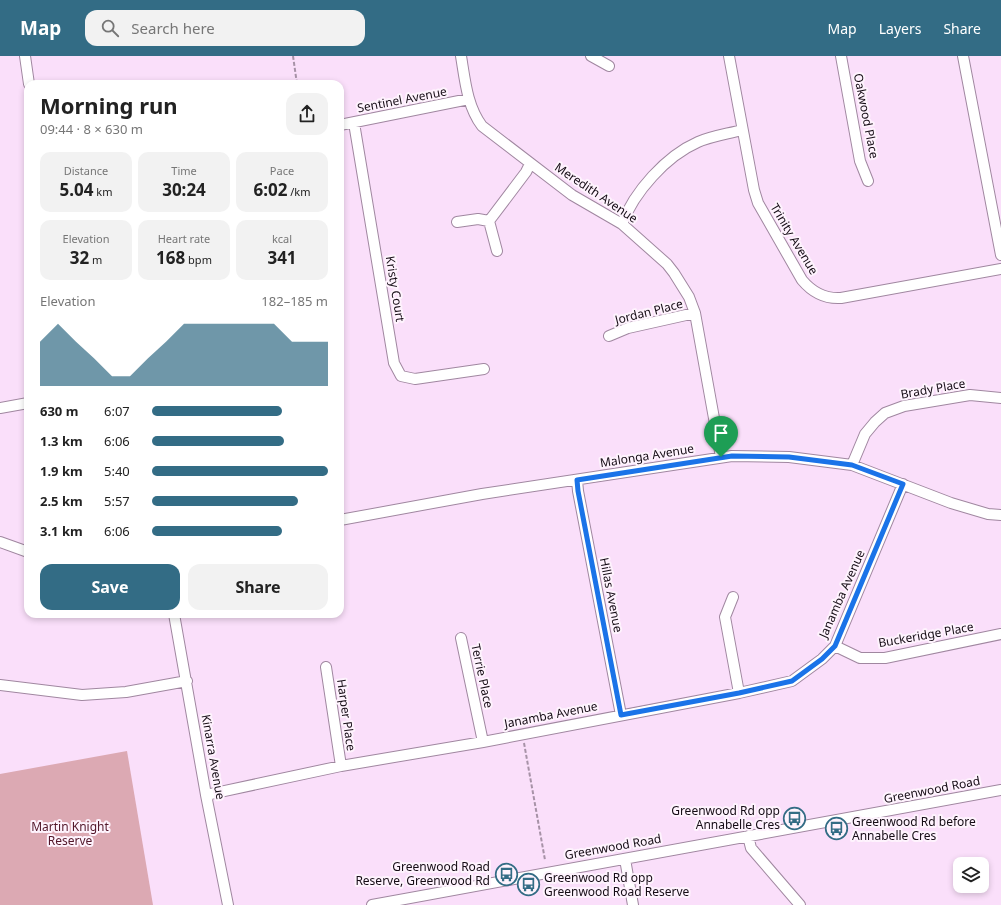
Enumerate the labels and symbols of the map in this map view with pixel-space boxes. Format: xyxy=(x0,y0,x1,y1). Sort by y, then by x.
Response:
street label: Oakwood Place xyxy=(850,72,883,160)
street label: Sentinel Avenue xyxy=(356,82,448,117)
street label: Meredith Avenue xyxy=(551,159,641,227)
street label: Trinity Avenue xyxy=(766,200,823,278)
street label: Kristy Court xyxy=(382,255,409,324)
street label: Jordan Place xyxy=(612,295,685,328)
street label: Brady Place xyxy=(899,374,967,403)
pin xyxy=(704,416,738,457)
street label: Malonga Avenue xyxy=(599,440,695,471)
street label: Janamba Avenue xyxy=(814,547,869,641)
street label: Hillas Avenue xyxy=(596,556,627,634)
street label: Buckeridge Place xyxy=(877,618,975,651)
street label: Terrie Place xyxy=(467,642,498,710)
street label: Harper Place xyxy=(333,678,360,752)
street label: Janamba Avenue xyxy=(502,697,599,732)
street label: Kinarra Avenue xyxy=(198,713,229,801)
street label: Greenwood Road xyxy=(882,772,981,807)
place label: Greenwood Rd opp Annabelle Cres xyxy=(671,802,780,833)
bus stop icon: Greenwood Rd opp Annabelle Cres xyxy=(782,805,808,831)
place label: Greenwood Rd before Annabelle Cres xyxy=(852,813,976,844)
bus stop icon: Greenwood Rd before Annabelle Cres xyxy=(823,816,849,842)
park label: Martin Knight Reserve xyxy=(31,818,109,849)
street label: Greenwood Road xyxy=(563,830,662,863)
place label: Greenwood Road Reserve, Greenwood Rd xyxy=(355,858,490,889)
bus stop icon: Greenwood Road Reserve, Greenwood Rd xyxy=(493,861,519,887)
place label: Greenwood Rd opp Greenwood Road Reserve xyxy=(544,869,690,900)
bus stop icon: Greenwood Rd opp Greenwood Road Reserve xyxy=(515,872,541,898)

